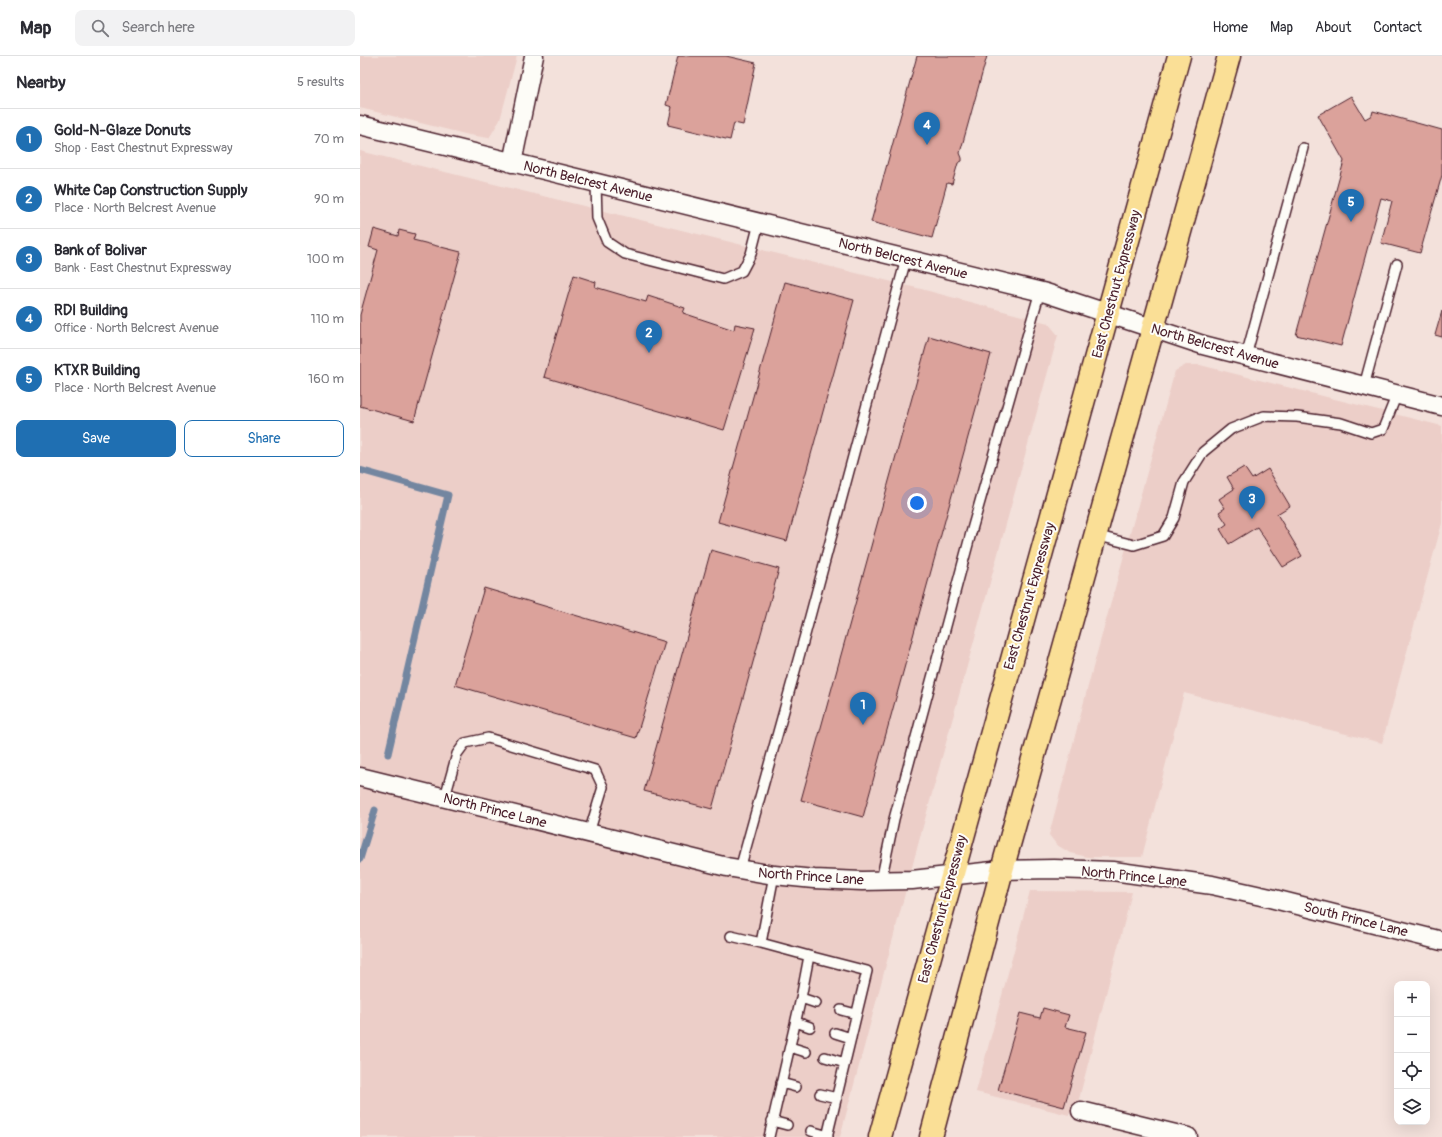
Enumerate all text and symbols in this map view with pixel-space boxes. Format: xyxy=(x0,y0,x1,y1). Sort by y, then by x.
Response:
search box xyxy=(75,10,355,46)
text: Map xyxy=(20,16,51,40)
icon: search xyxy=(89,17,111,39)
text: Search here xyxy=(121,18,195,37)
text: Home xyxy=(1213,19,1248,36)
text: Map xyxy=(1270,19,1293,36)
text: About xyxy=(1315,19,1351,36)
text: Contact xyxy=(1373,19,1422,36)
text: Nearby xyxy=(16,72,65,93)
text: 5 results xyxy=(297,74,344,90)
pin: 4 xyxy=(914,112,940,145)
text: Gold-N-Glaze Donuts xyxy=(54,121,191,140)
text: 1 xyxy=(26,131,32,147)
text: 70 m xyxy=(314,131,344,147)
text: Shop · East Chestnut Expressway xyxy=(54,140,233,156)
street label: North Belcrest Avenue xyxy=(522,157,654,206)
text: White Cap Construction Supply xyxy=(54,181,247,200)
pin: 5 xyxy=(1338,189,1364,222)
text: 2 xyxy=(25,191,33,207)
text: 90 m xyxy=(314,191,344,207)
text: Place · North Belcrest Avenue xyxy=(54,200,216,216)
street label: East Chestnut Expressway xyxy=(1089,208,1144,360)
street label: North Belcrest Avenue xyxy=(837,234,969,283)
text: Bank of Bolivar xyxy=(54,241,147,260)
text: 3 xyxy=(25,251,33,267)
text: 100 m xyxy=(307,251,344,267)
text: Bank · East Chestnut Expressway xyxy=(54,260,231,276)
text: RDI Building xyxy=(54,301,128,320)
text: 4 xyxy=(25,311,33,327)
text: 110 m xyxy=(311,311,344,327)
text: Office · North Belcrest Avenue xyxy=(54,320,219,336)
pin: 2 xyxy=(636,320,662,353)
street label: North Belcrest Avenue xyxy=(1149,320,1281,373)
text: KTXR Building xyxy=(54,361,140,380)
text: 5 xyxy=(25,371,33,387)
text: 160 m xyxy=(308,371,344,387)
text: Place · North Belcrest Avenue xyxy=(54,380,216,396)
button: Save xyxy=(16,420,176,457)
button: Share xyxy=(184,420,344,457)
pin: 3 xyxy=(1239,486,1265,519)
your location xyxy=(907,493,927,513)
street label: East Chestnut Expressway xyxy=(1000,520,1059,672)
pin: 1 xyxy=(850,692,876,725)
street label: North Prince Lane xyxy=(441,789,548,832)
street label: East Chestnut Expressway xyxy=(915,833,970,985)
street label: North Prince Lane xyxy=(1080,863,1188,890)
street label: North Prince Lane xyxy=(758,864,864,889)
street label: South Prince Lane xyxy=(1302,898,1410,941)
map controls xyxy=(1394,981,1430,1125)
button: + xyxy=(1394,981,1430,1017)
button: − xyxy=(1394,1017,1430,1053)
button: locate xyxy=(1394,1053,1430,1089)
button: layers xyxy=(1394,1089,1430,1125)

